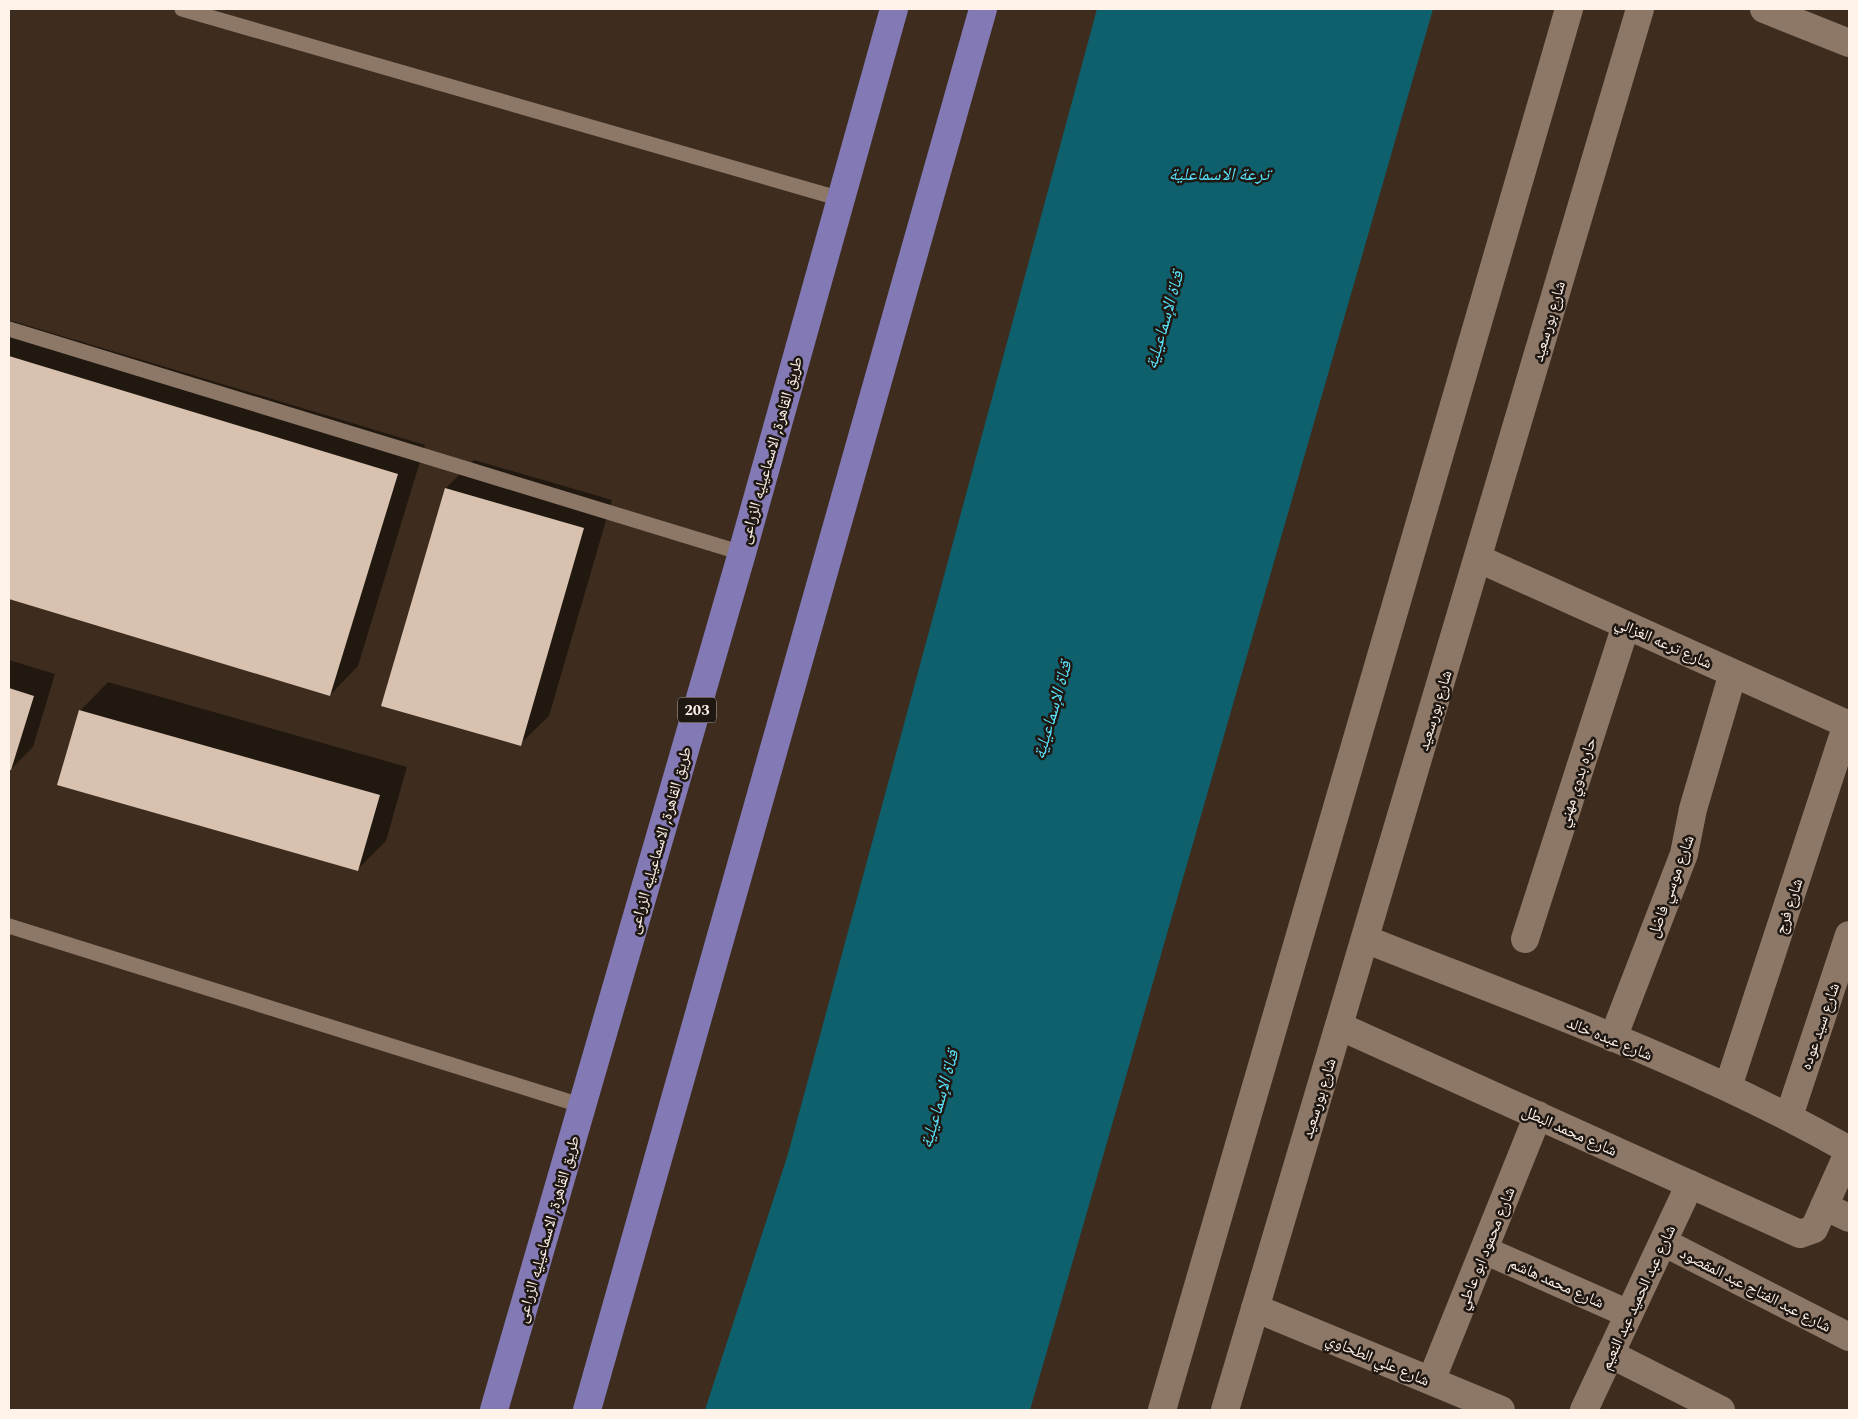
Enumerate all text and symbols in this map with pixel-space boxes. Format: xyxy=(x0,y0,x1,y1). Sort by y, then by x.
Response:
water label: ترعة الاسماعلية xyxy=(1169,161,1273,188)
water label: قناة الإسماعيلية xyxy=(1138,266,1192,372)
street label: شارع بورسعيد xyxy=(1526,278,1572,364)
street label: طريق القاهرة, الاسماعيليه الزراعى xyxy=(733,354,809,547)
street label: شارع ترعه الغزالي xyxy=(1611,611,1716,675)
water label: قناة الإسماعيلية xyxy=(1026,656,1080,762)
street label: شارع بورسعيد xyxy=(1411,667,1459,753)
road number: 203 xyxy=(678,698,716,722)
street label: حاره بدوي مهني xyxy=(1551,734,1603,830)
street label: طريق القاهرة, الاسماعيليه الزراعى xyxy=(622,744,698,937)
street label: شارع موسي فاضل xyxy=(1641,832,1701,941)
street label: شارع فرج xyxy=(1769,875,1809,937)
street label: شارع سيد عوده xyxy=(1794,979,1846,1073)
street label: شارع عبده خالد xyxy=(1563,1011,1656,1067)
water label: قناة الإسماعيلية xyxy=(913,1045,967,1151)
street label: شارع بورسعيد xyxy=(1295,1055,1343,1141)
street label: شارع محمد البطل xyxy=(1518,1099,1621,1163)
street label: طريق القاهرة, الاسماعيليه الزراعى xyxy=(510,1133,586,1326)
street label: شارع محمود ابو عاطي xyxy=(1450,1183,1522,1313)
street label: شارع عبد الحميد عبد النعيم xyxy=(1594,1221,1682,1374)
street label: شارع عبد الفتاح عبد المقصود xyxy=(1676,1241,1835,1338)
street label: شارع محمد هاشم xyxy=(1505,1251,1608,1315)
street label: شارع علي الطحاوي xyxy=(1322,1327,1433,1393)

